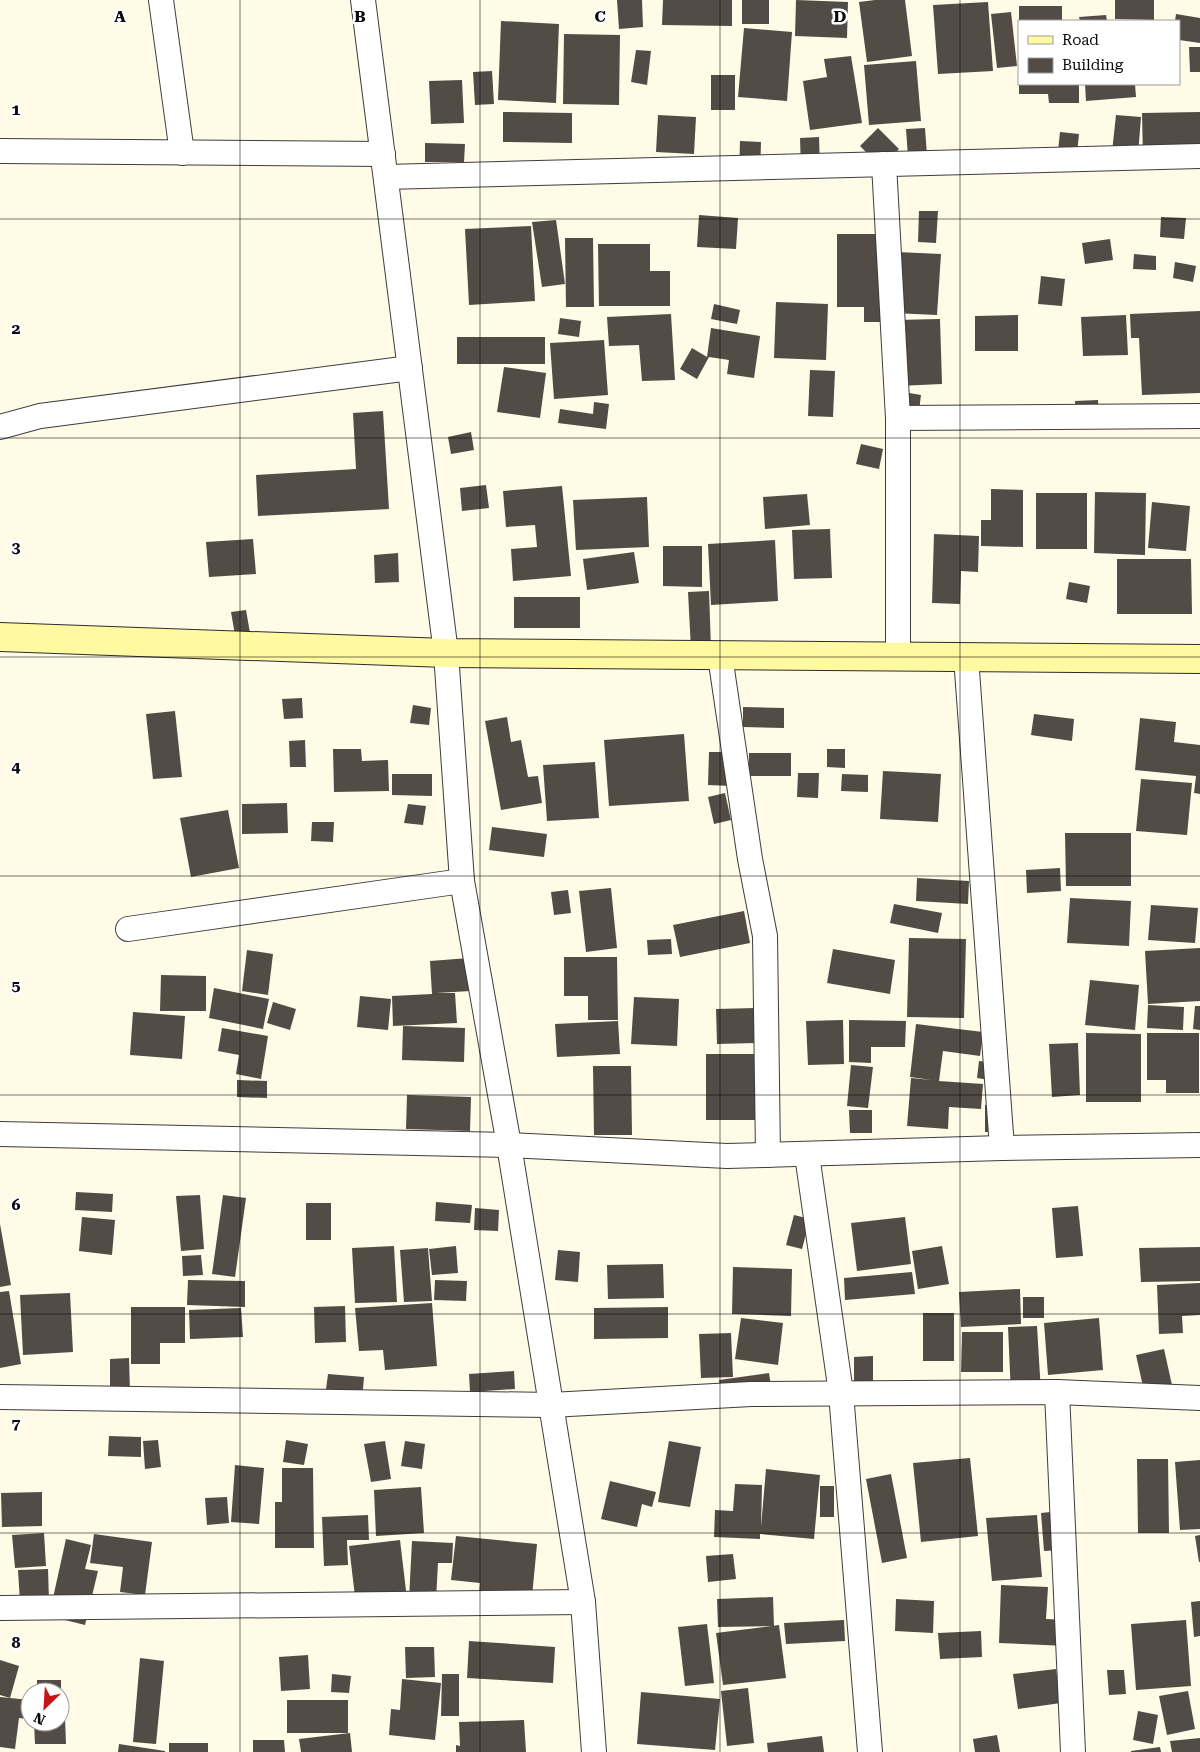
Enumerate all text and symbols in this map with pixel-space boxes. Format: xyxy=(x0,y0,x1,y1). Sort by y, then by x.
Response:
text: A xyxy=(114,7,126,26)
text: B xyxy=(354,7,366,26)
text: C xyxy=(594,7,606,26)
text: D xyxy=(834,7,847,26)
legend xyxy=(1018,20,1180,85)
text: Road xyxy=(1062,31,1099,49)
text: Building xyxy=(1062,56,1124,74)
text: 1 xyxy=(12,100,21,119)
text: 2 xyxy=(12,319,21,338)
text: 3 xyxy=(12,538,21,557)
text: 4 xyxy=(12,757,21,776)
text: 5 xyxy=(12,976,21,995)
text: 6 xyxy=(12,1195,21,1214)
text: 7 xyxy=(12,1414,21,1433)
text: 8 xyxy=(12,1633,21,1652)
north arrow xyxy=(20,1682,70,1732)
text: N xyxy=(31,1709,48,1728)

